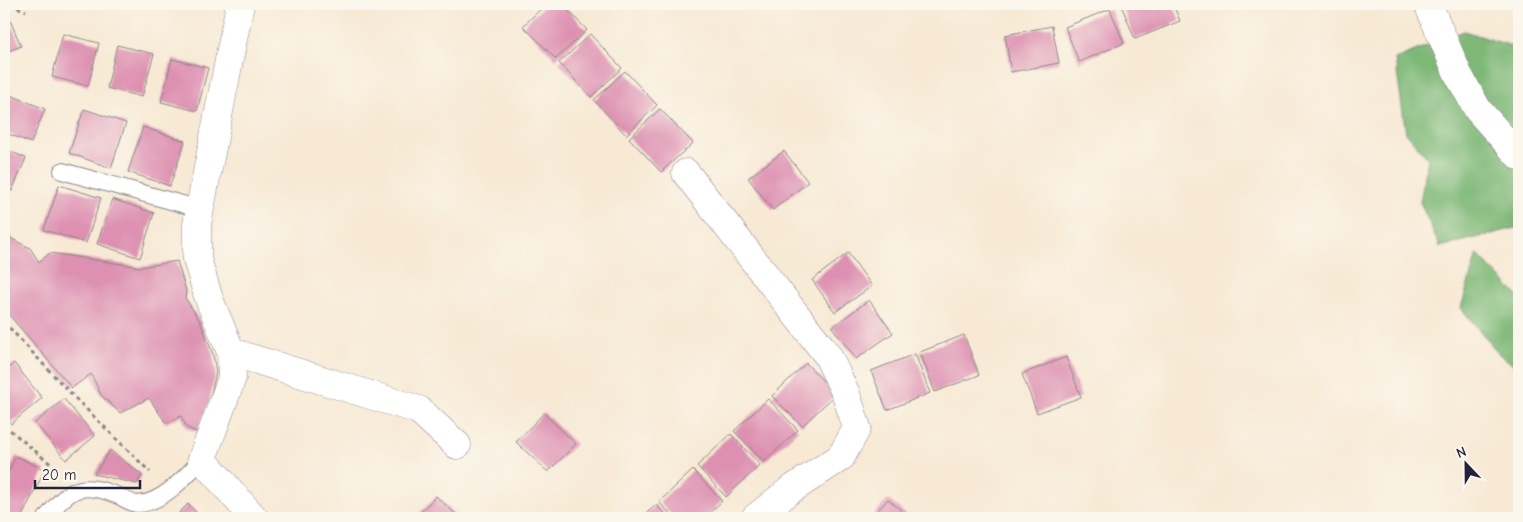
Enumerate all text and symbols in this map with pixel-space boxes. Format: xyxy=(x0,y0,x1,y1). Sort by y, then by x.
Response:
north arrow xyxy=(1440,440,1490,490)
text: N xyxy=(1454,443,1469,462)
scale bar xyxy=(35,457,140,489)
text: 20 m xyxy=(42,466,76,484)

